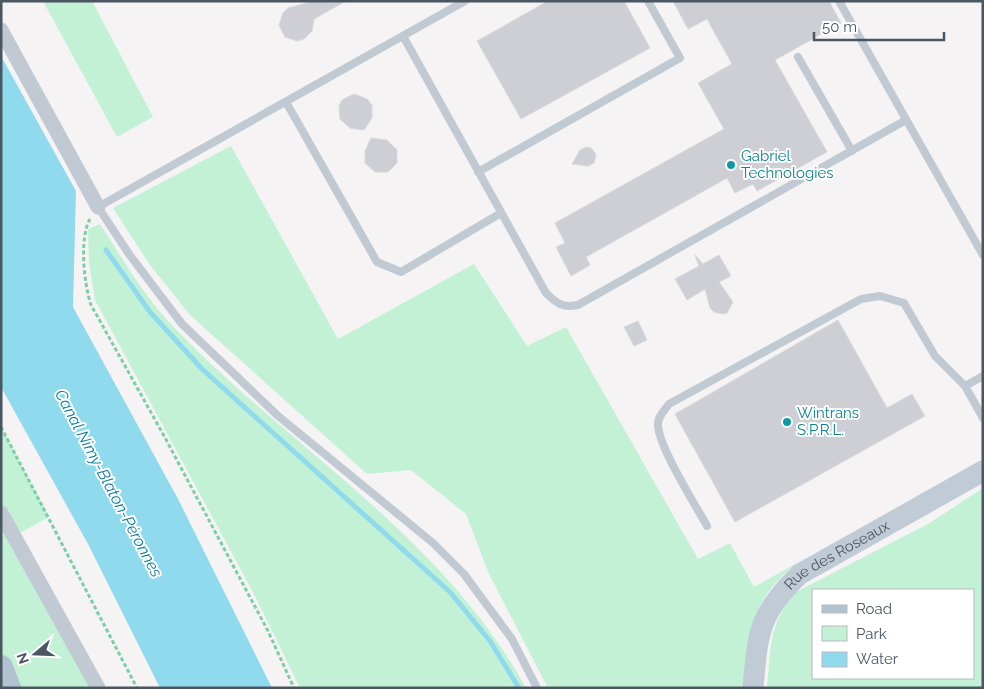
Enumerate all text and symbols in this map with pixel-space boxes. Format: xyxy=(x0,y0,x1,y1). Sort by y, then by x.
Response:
scale bar xyxy=(814,10,944,42)
text: 50 m xyxy=(822,18,857,36)
place label: Gabriel Technologies xyxy=(741,147,834,182)
marker: Gabriel Technologies xyxy=(725,159,737,171)
water label: Canal Nimy-Blaton-Péronnes xyxy=(51,386,166,581)
place label: Wintrans S.P.R.L. xyxy=(797,404,859,439)
marker: Wintrans S.P.R.L. xyxy=(781,416,793,428)
street label: Rue des Roseaux xyxy=(780,516,893,593)
legend xyxy=(812,589,974,679)
text: Road xyxy=(856,600,892,618)
text: Park xyxy=(856,625,887,643)
north arrow xyxy=(10,629,60,679)
text: Water xyxy=(856,650,899,668)
text: N xyxy=(13,651,32,666)

